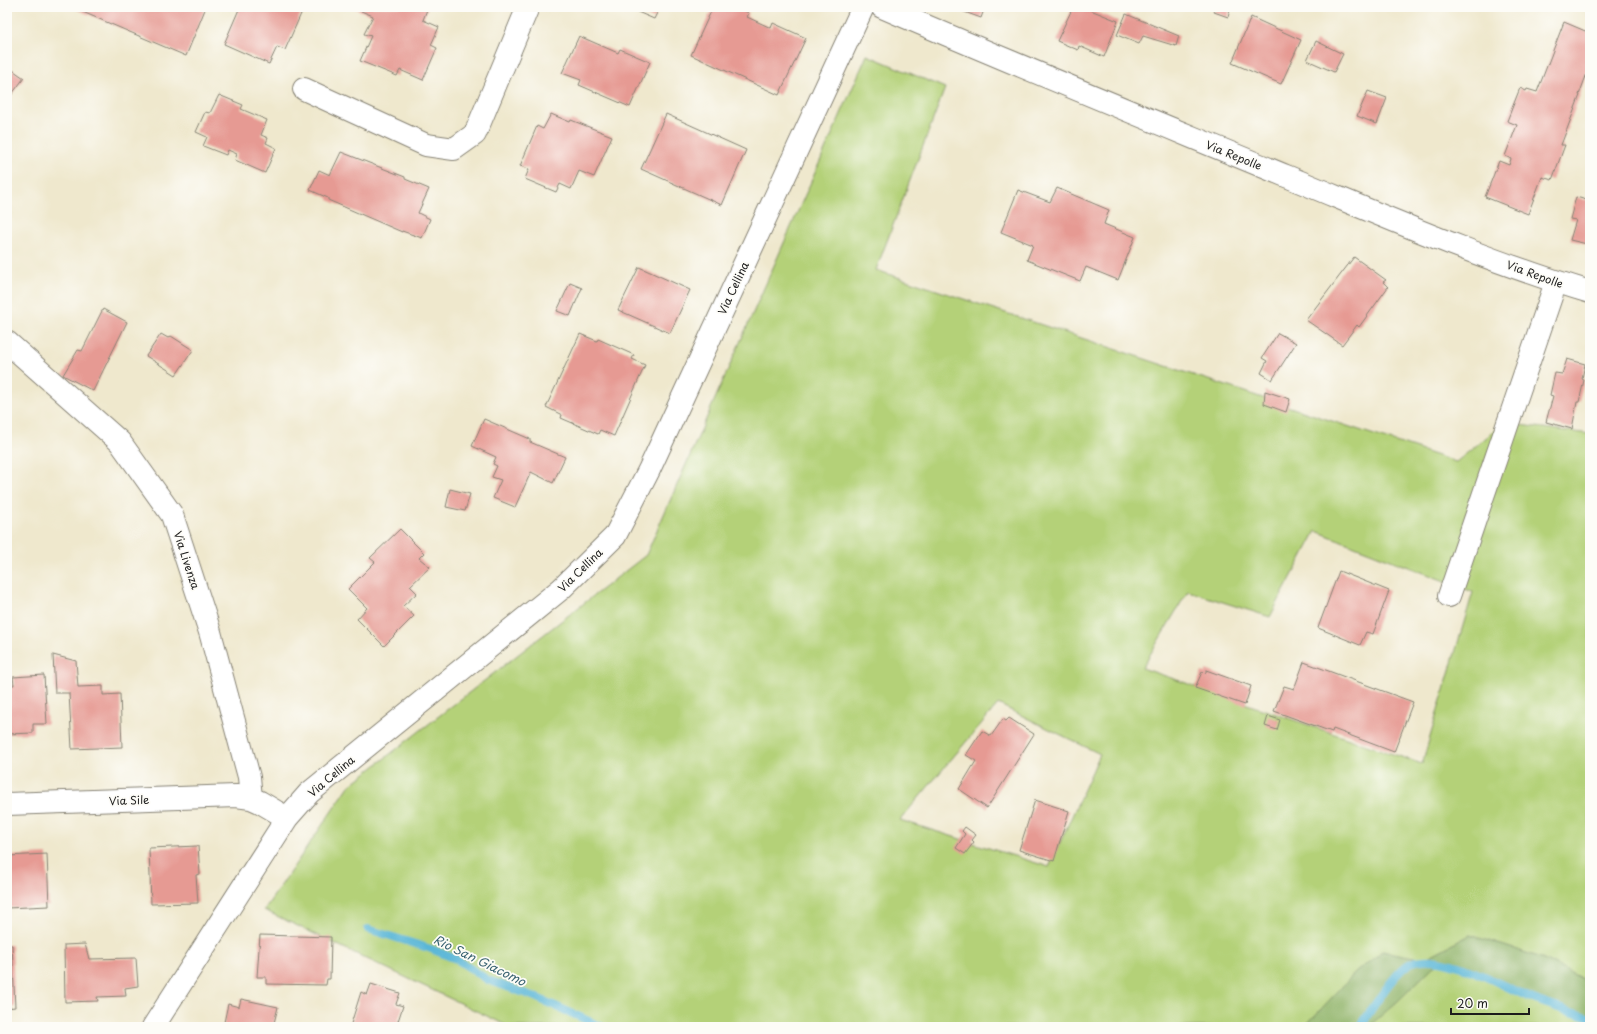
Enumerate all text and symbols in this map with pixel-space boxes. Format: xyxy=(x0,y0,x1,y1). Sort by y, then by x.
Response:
street label: Via Repolle xyxy=(1203,136,1265,174)
street label: Via Repolle xyxy=(1504,256,1566,292)
street label: Via Cellina xyxy=(713,259,753,317)
street label: Via Livenza xyxy=(170,529,204,591)
street label: Via Cellina xyxy=(554,544,606,596)
street label: Via Cellina xyxy=(304,751,358,801)
street label: Via Sile xyxy=(108,791,150,809)
water label: Rio San Giacomo xyxy=(431,930,530,991)
scale bar xyxy=(1451,990,1529,1016)
text: 20 m xyxy=(1457,994,1488,1012)

